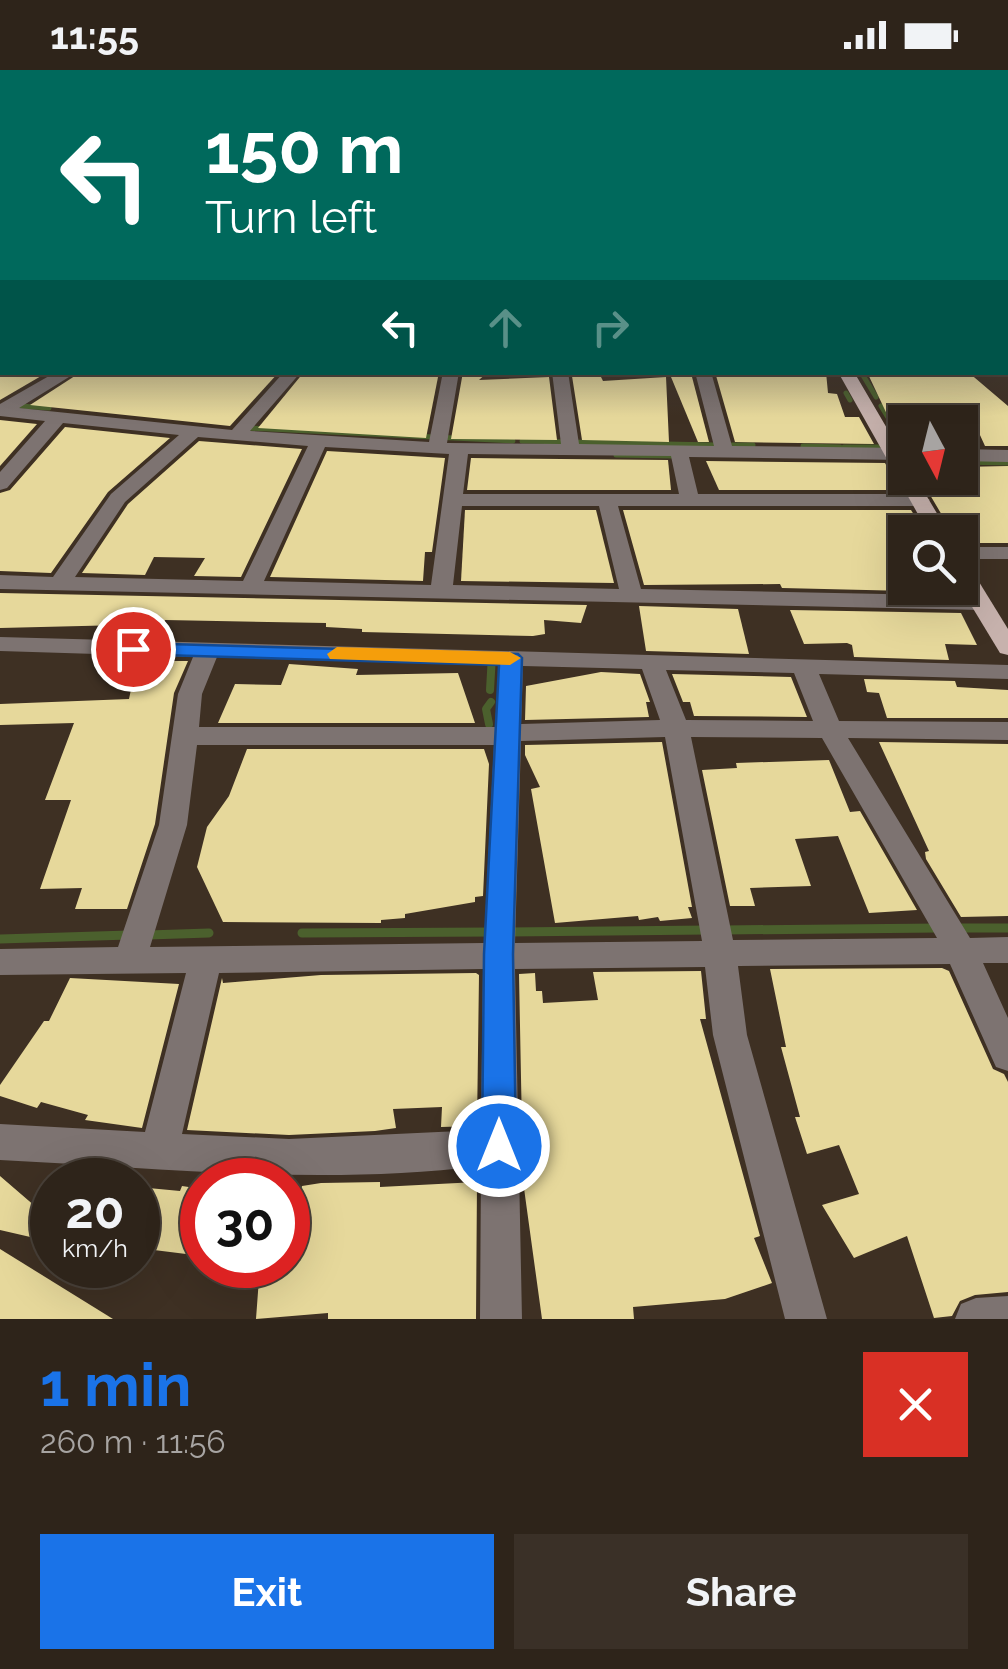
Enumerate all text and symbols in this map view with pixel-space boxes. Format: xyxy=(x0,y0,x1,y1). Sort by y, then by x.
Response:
text: 11:55 xyxy=(50,13,139,58)
text: 150 m xyxy=(205,107,403,189)
icon: left xyxy=(40,110,170,240)
text: Turn left xyxy=(205,191,377,244)
icon: left xyxy=(373,300,428,355)
icon: ahead xyxy=(478,300,533,355)
icon: right xyxy=(583,300,638,355)
north arrow xyxy=(888,405,978,495)
map controls xyxy=(888,405,978,605)
button: search xyxy=(888,515,978,605)
pin xyxy=(91,607,176,692)
icon: arrive xyxy=(106,622,161,677)
position arrow xyxy=(447,1094,551,1198)
speed limit sign: 30 xyxy=(180,1158,310,1288)
text: 20 xyxy=(66,1181,124,1240)
text: km/h xyxy=(62,1233,128,1263)
text: 1 min xyxy=(40,1350,191,1420)
button: close xyxy=(863,1352,968,1457)
text: 260 m · 11:56 xyxy=(40,1423,226,1460)
button: Exit xyxy=(40,1534,494,1649)
button: Share xyxy=(514,1534,968,1649)

